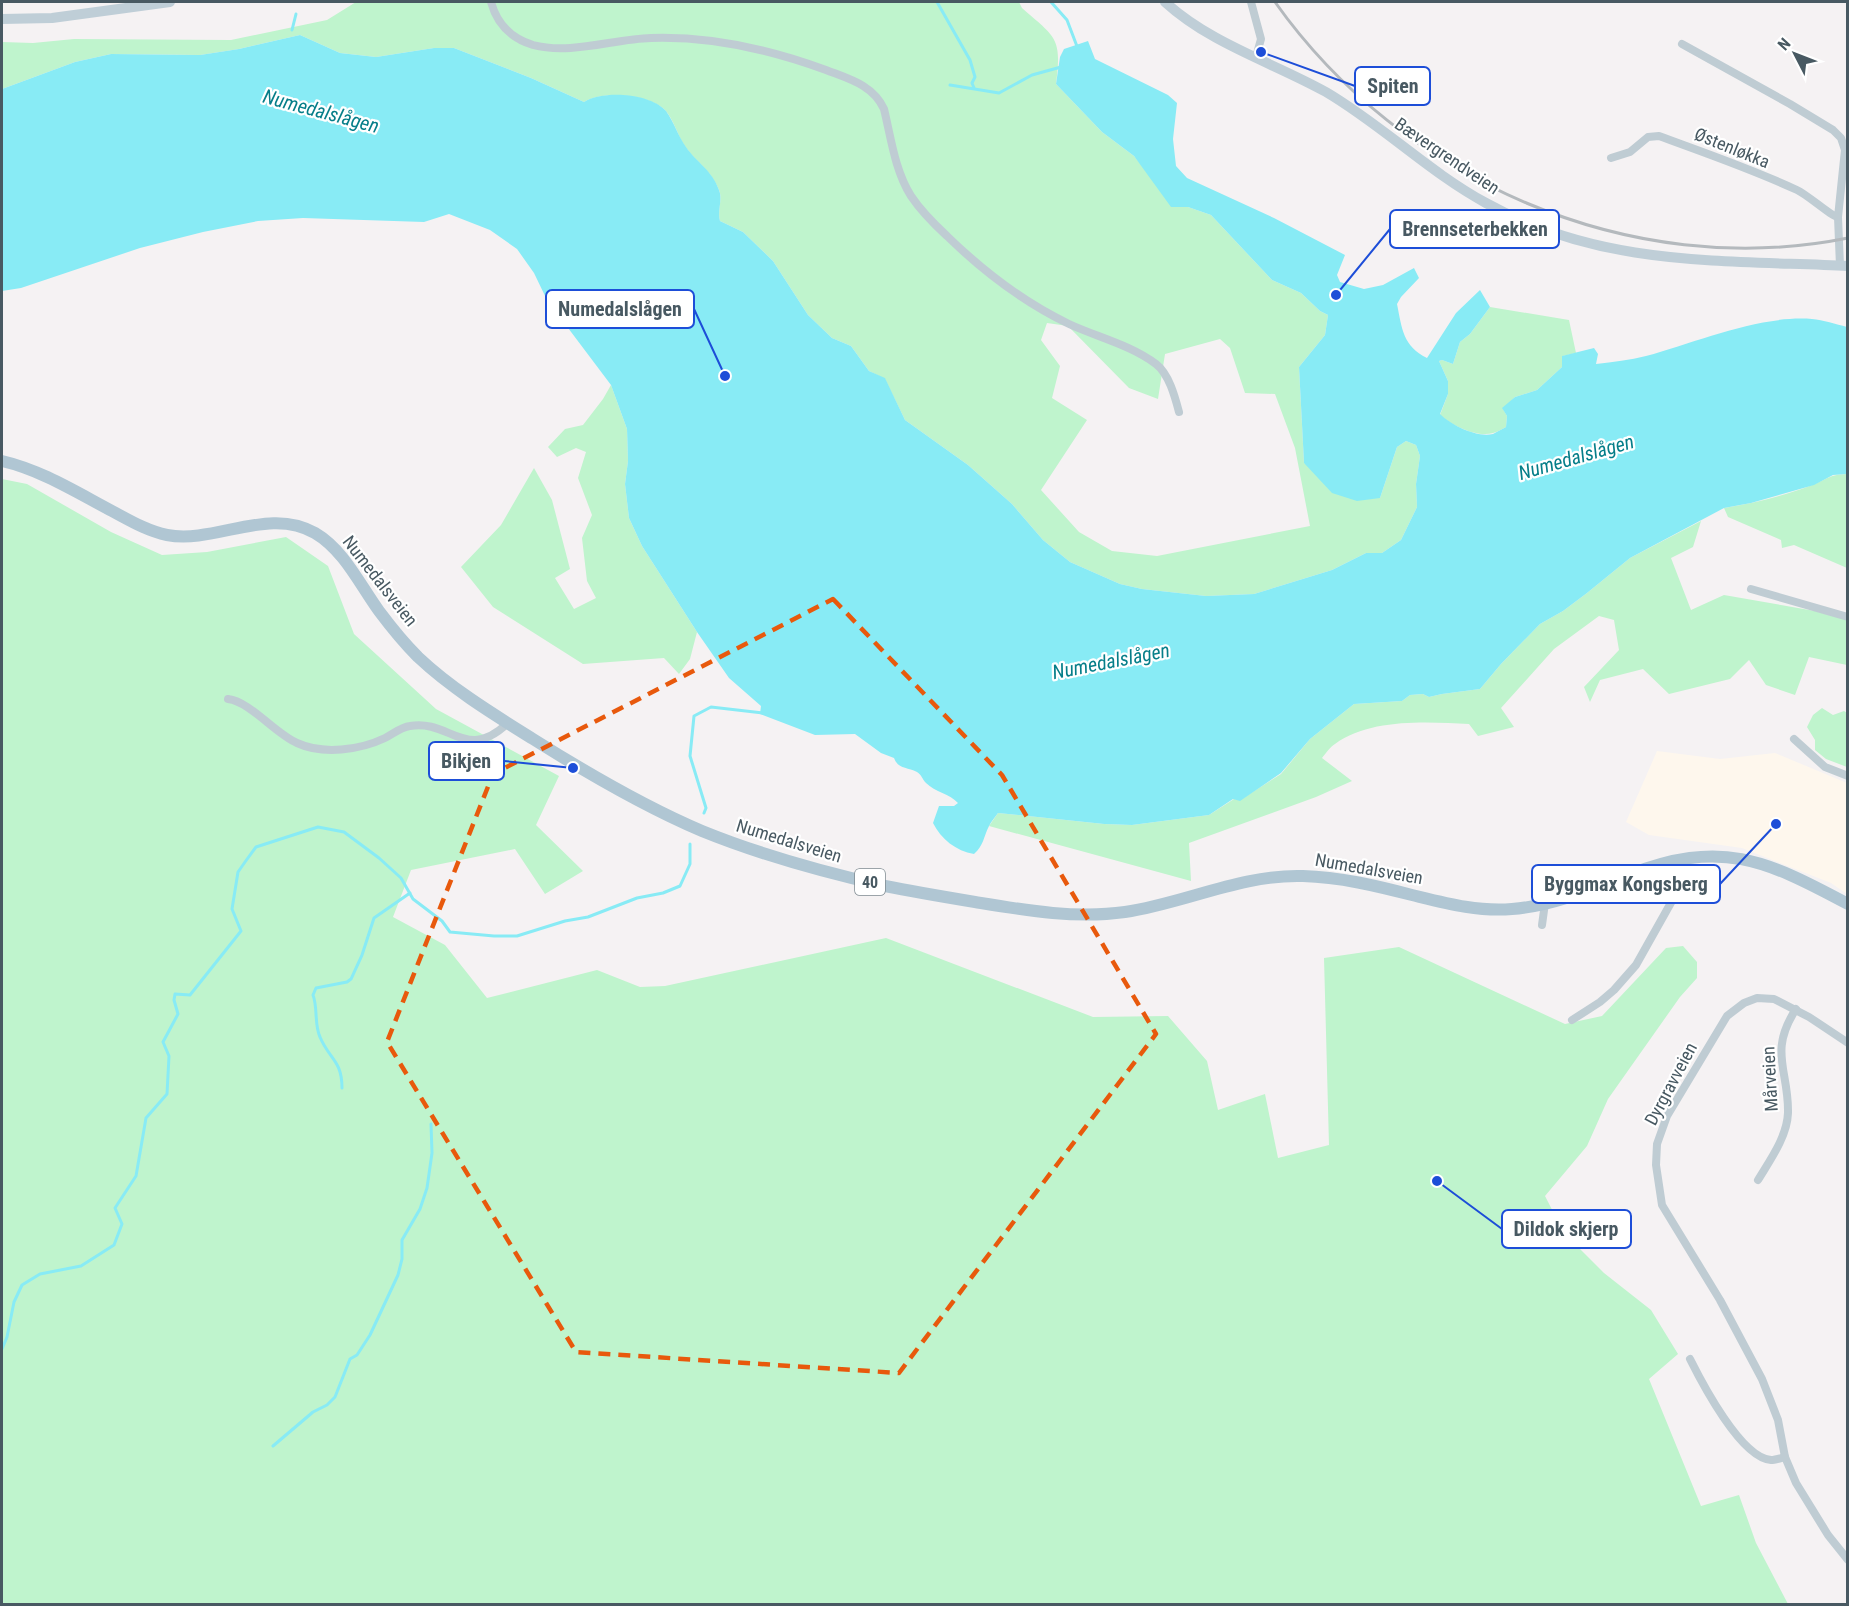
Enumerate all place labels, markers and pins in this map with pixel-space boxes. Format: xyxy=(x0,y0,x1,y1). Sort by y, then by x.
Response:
callout: Spiten xyxy=(1355,67,1430,105)
callout: Brennseterbekken xyxy=(1390,210,1559,248)
callout: Numedalslågen xyxy=(546,290,694,328)
callout: Bikjen xyxy=(429,742,504,780)
callout: Byggmax Kongsberg xyxy=(1532,865,1720,903)
callout: Dildok skjerp xyxy=(1502,1210,1631,1248)

